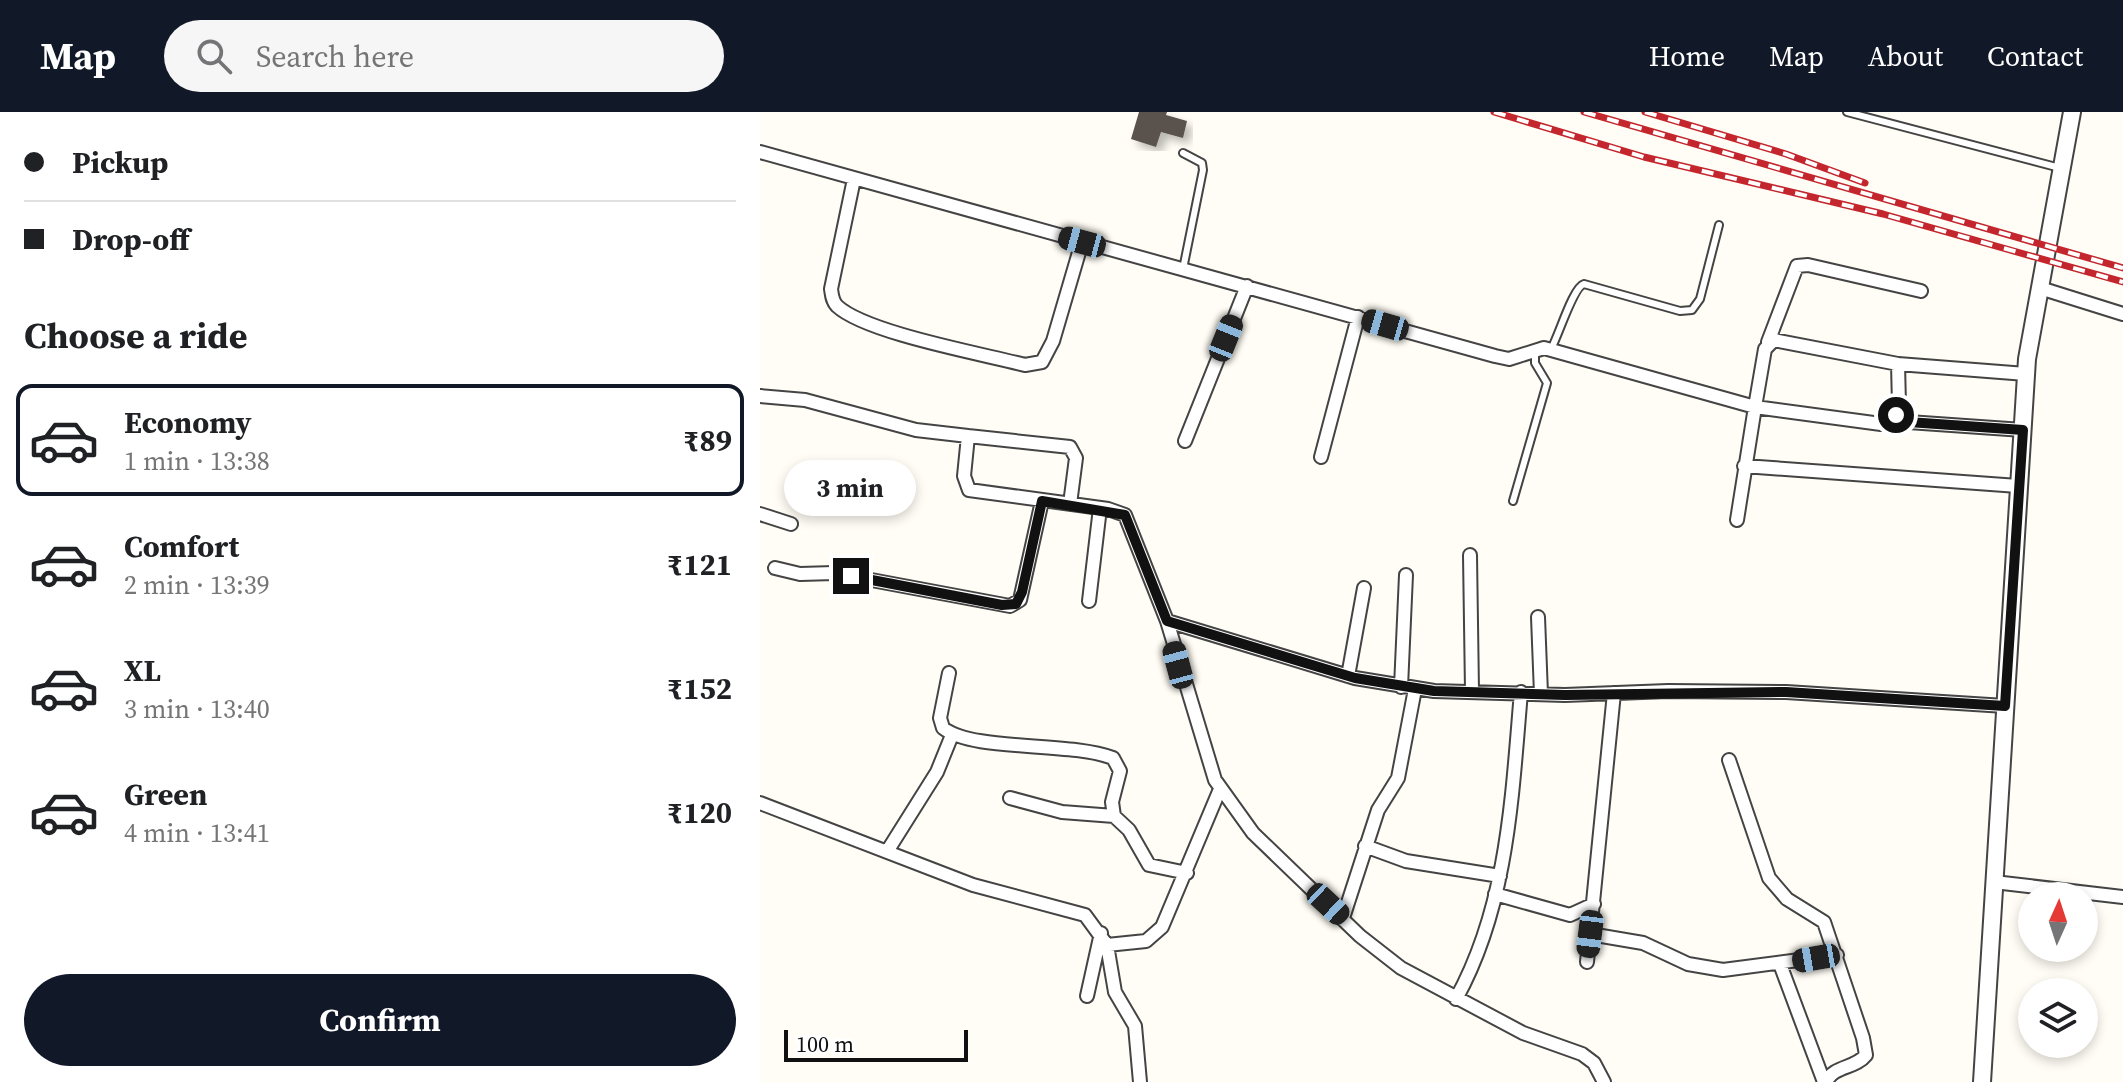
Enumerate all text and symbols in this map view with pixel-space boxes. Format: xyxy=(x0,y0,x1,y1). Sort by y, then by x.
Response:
search box xyxy=(164,20,724,92)
text: Map xyxy=(40,30,116,82)
icon: search xyxy=(192,34,236,78)
text: Search here xyxy=(256,36,414,77)
text: Home xyxy=(1649,37,1725,75)
text: Map xyxy=(1769,37,1824,75)
text: About xyxy=(1868,37,1943,75)
text: Contact xyxy=(1987,37,2083,75)
text: Pickup xyxy=(72,142,168,183)
text: Drop-off xyxy=(72,219,190,260)
car xyxy=(1056,224,1108,260)
car xyxy=(1359,307,1411,343)
text: Choose a ride xyxy=(24,311,247,360)
car xyxy=(1206,311,1246,365)
route start xyxy=(1878,397,1914,433)
text: Economy xyxy=(124,402,252,443)
icon: car xyxy=(28,404,100,476)
text: ₹89 xyxy=(683,420,732,461)
text: 1 min · 13:38 xyxy=(124,443,270,479)
callout: 3 min xyxy=(785,460,917,516)
text: 3 min xyxy=(816,470,884,506)
text: Comfort xyxy=(124,526,239,567)
icon: car xyxy=(28,528,100,600)
text: ₹121 xyxy=(667,544,732,585)
route end xyxy=(833,558,869,594)
text: 2 min · 13:39 xyxy=(124,567,270,603)
car xyxy=(1160,639,1196,691)
text: XL xyxy=(124,650,161,691)
icon: car xyxy=(28,652,100,724)
text: ₹152 xyxy=(667,668,732,709)
text: 3 min · 13:40 xyxy=(124,691,270,727)
text: Green xyxy=(124,774,207,815)
icon: car xyxy=(28,776,100,848)
text: ₹120 xyxy=(667,792,732,833)
text: 4 min · 13:41 xyxy=(124,815,270,851)
car xyxy=(1302,879,1354,929)
north arrow xyxy=(2018,882,2098,962)
map controls xyxy=(2018,882,2098,1058)
car xyxy=(1575,909,1605,959)
car xyxy=(1790,942,1842,974)
button: Confirm xyxy=(24,974,736,1066)
button: layers xyxy=(2018,978,2098,1058)
scale bar xyxy=(784,1026,968,1062)
text: 100 m xyxy=(796,1029,854,1059)

